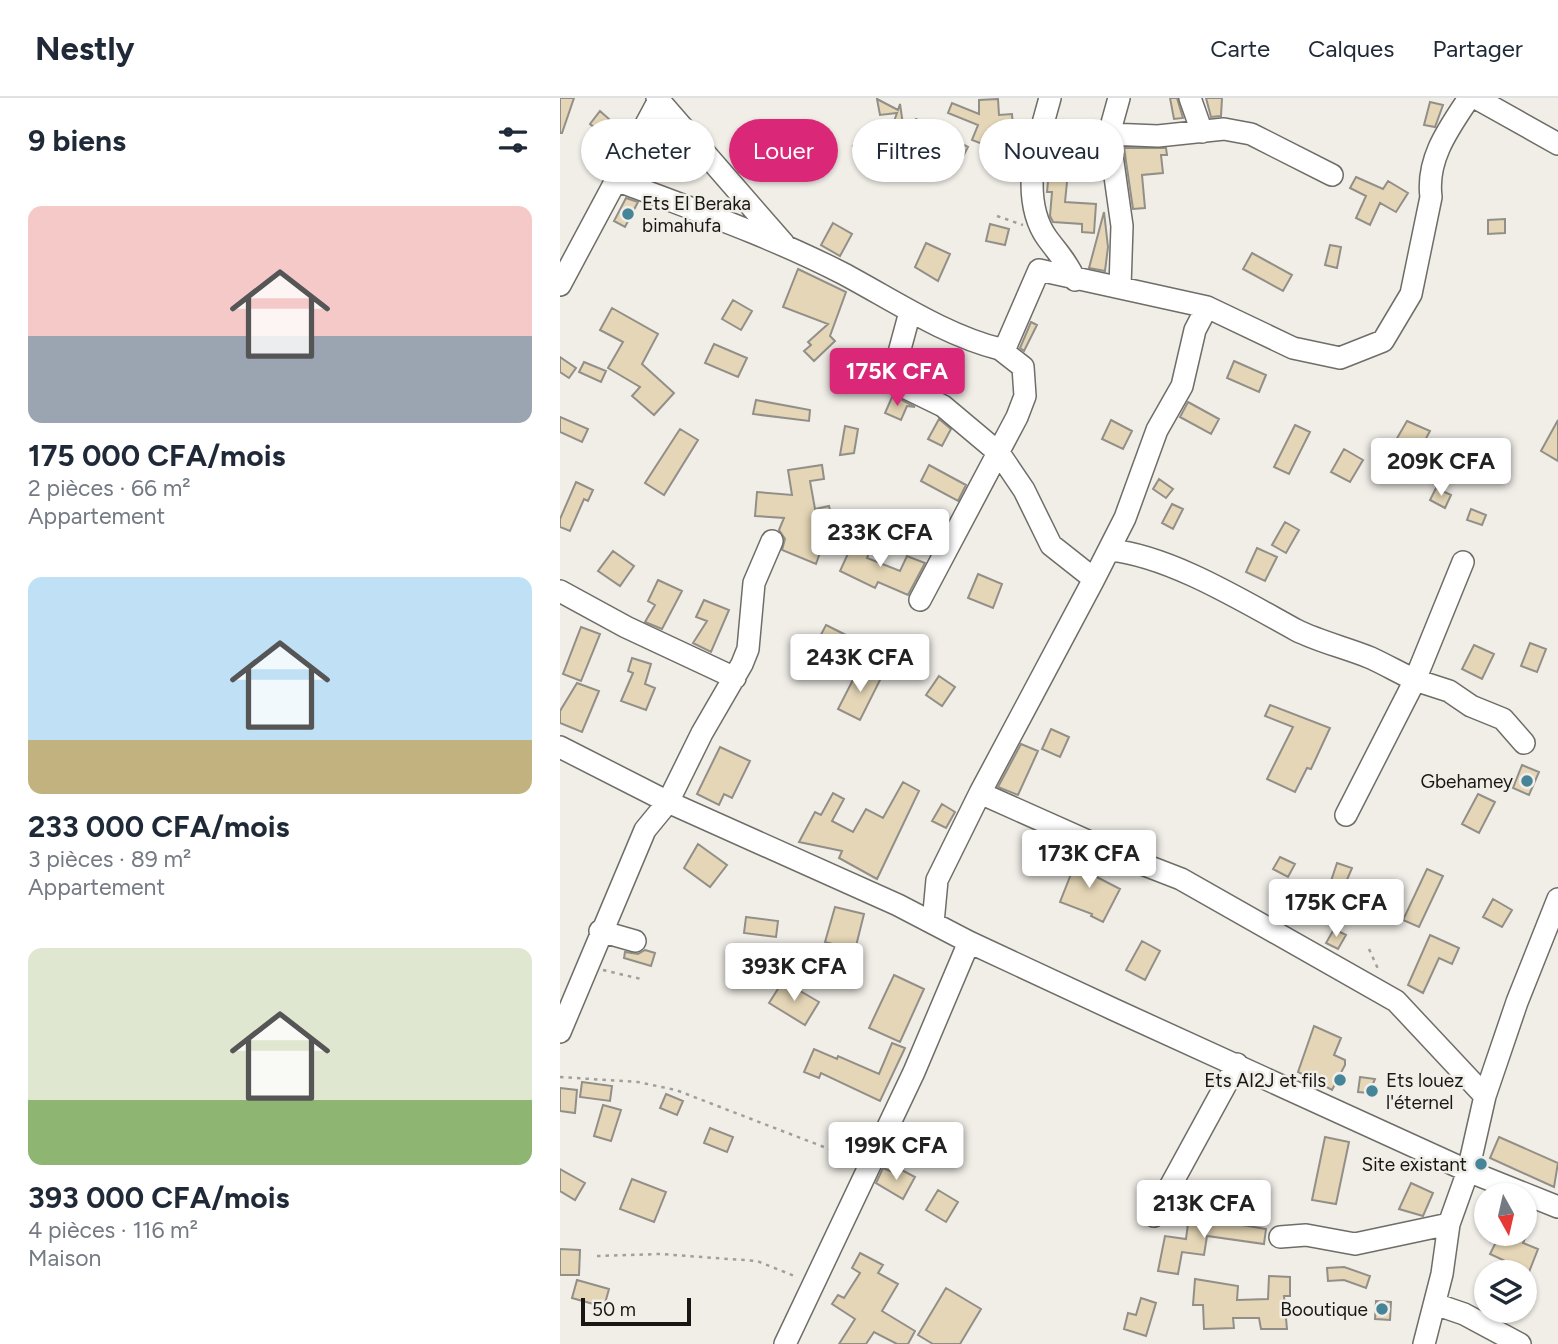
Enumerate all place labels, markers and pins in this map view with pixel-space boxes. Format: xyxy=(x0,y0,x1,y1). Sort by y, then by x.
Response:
place label: Ets El Beraka bimahufa xyxy=(642,192,751,237)
marker: Ets El Beraka bimahufa xyxy=(620,206,636,222)
pin: 175K CFA xyxy=(825,348,969,408)
pin: 209K CFA xyxy=(1369,438,1513,498)
pin: 233K CFA xyxy=(808,510,952,569)
pin: 243K CFA xyxy=(788,634,932,694)
place label: Gbehamey xyxy=(1420,770,1513,793)
marker: Gbehamey xyxy=(1519,773,1535,789)
pin: 173K CFA xyxy=(1017,830,1161,890)
pin: 175K CFA xyxy=(1264,880,1408,939)
pin: 393K CFA xyxy=(722,944,866,1003)
place label: Ets AI2J et fils xyxy=(1204,1069,1326,1092)
place label: Ets louez l'éternel xyxy=(1386,1069,1463,1114)
marker: Ets AI2J et fils xyxy=(1332,1072,1348,1088)
marker: Ets louez l'éternel xyxy=(1364,1083,1380,1099)
pin: 199K CFA xyxy=(824,1122,968,1182)
place label: Site existant xyxy=(1362,1153,1467,1176)
marker: Site existant xyxy=(1473,1156,1489,1172)
pin: 213K CFA xyxy=(1132,1180,1276,1240)
place label: Booutique xyxy=(1280,1298,1368,1321)
marker: Booutique xyxy=(1374,1301,1390,1317)

